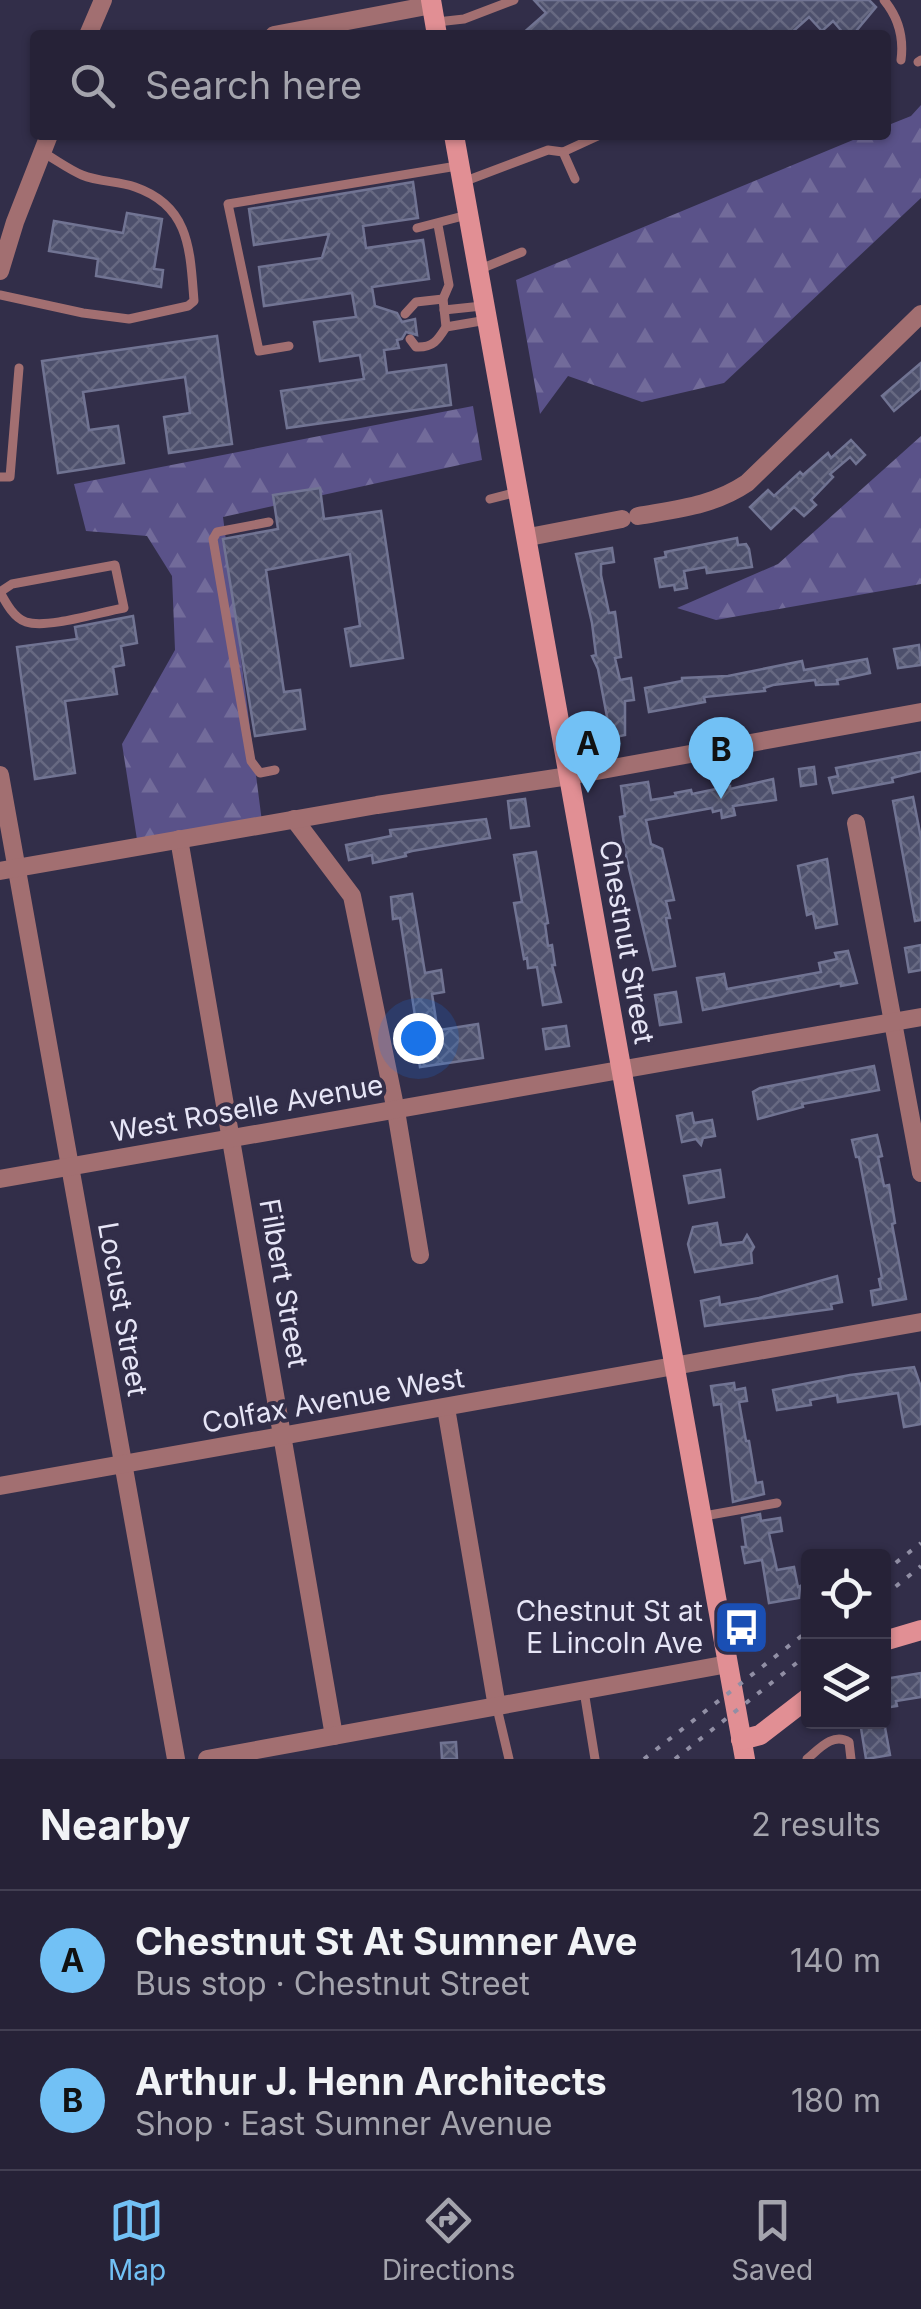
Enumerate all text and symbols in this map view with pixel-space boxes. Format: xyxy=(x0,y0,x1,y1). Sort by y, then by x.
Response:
search box xyxy=(30,30,891,140)
icon: search xyxy=(65,58,120,113)
text: Search here xyxy=(145,62,362,108)
pin: A xyxy=(556,710,620,793)
pin: B xyxy=(688,716,754,799)
street label: Chestnut Street xyxy=(592,837,662,1047)
your location xyxy=(393,1013,444,1064)
street label: West Roselle Avenue xyxy=(108,1067,386,1149)
street label: Filbert Street xyxy=(252,1196,316,1370)
street label: Locust Street xyxy=(91,1219,155,1399)
street label: Colfax Avenue West xyxy=(199,1360,467,1440)
map controls xyxy=(801,1549,891,1729)
button: locate xyxy=(801,1549,891,1639)
place label: Chestnut St at E Lincoln Ave xyxy=(516,1594,703,1660)
bus stop icon: Chestnut St at E Lincoln Ave xyxy=(712,1597,772,1657)
button: layers xyxy=(801,1639,891,1729)
text: Nearby xyxy=(40,1799,191,1850)
text: 2 results xyxy=(751,1805,881,1844)
text: Chestnut St At Sumner Ave xyxy=(135,1918,637,1964)
text: A xyxy=(61,1941,84,1980)
text: 140 m xyxy=(790,1941,881,1980)
text: Bus stop · Chestnut Street xyxy=(135,1964,530,2003)
text: Arthur J. Henn Architects xyxy=(135,2058,607,2104)
text: B xyxy=(62,2081,83,2120)
text: 180 m xyxy=(791,2081,881,2120)
text: Shop · East Sumner Avenue xyxy=(135,2104,553,2143)
tab: Map xyxy=(108,2193,166,2287)
tab: Directions xyxy=(382,2193,515,2287)
tab: Saved xyxy=(731,2193,813,2287)

